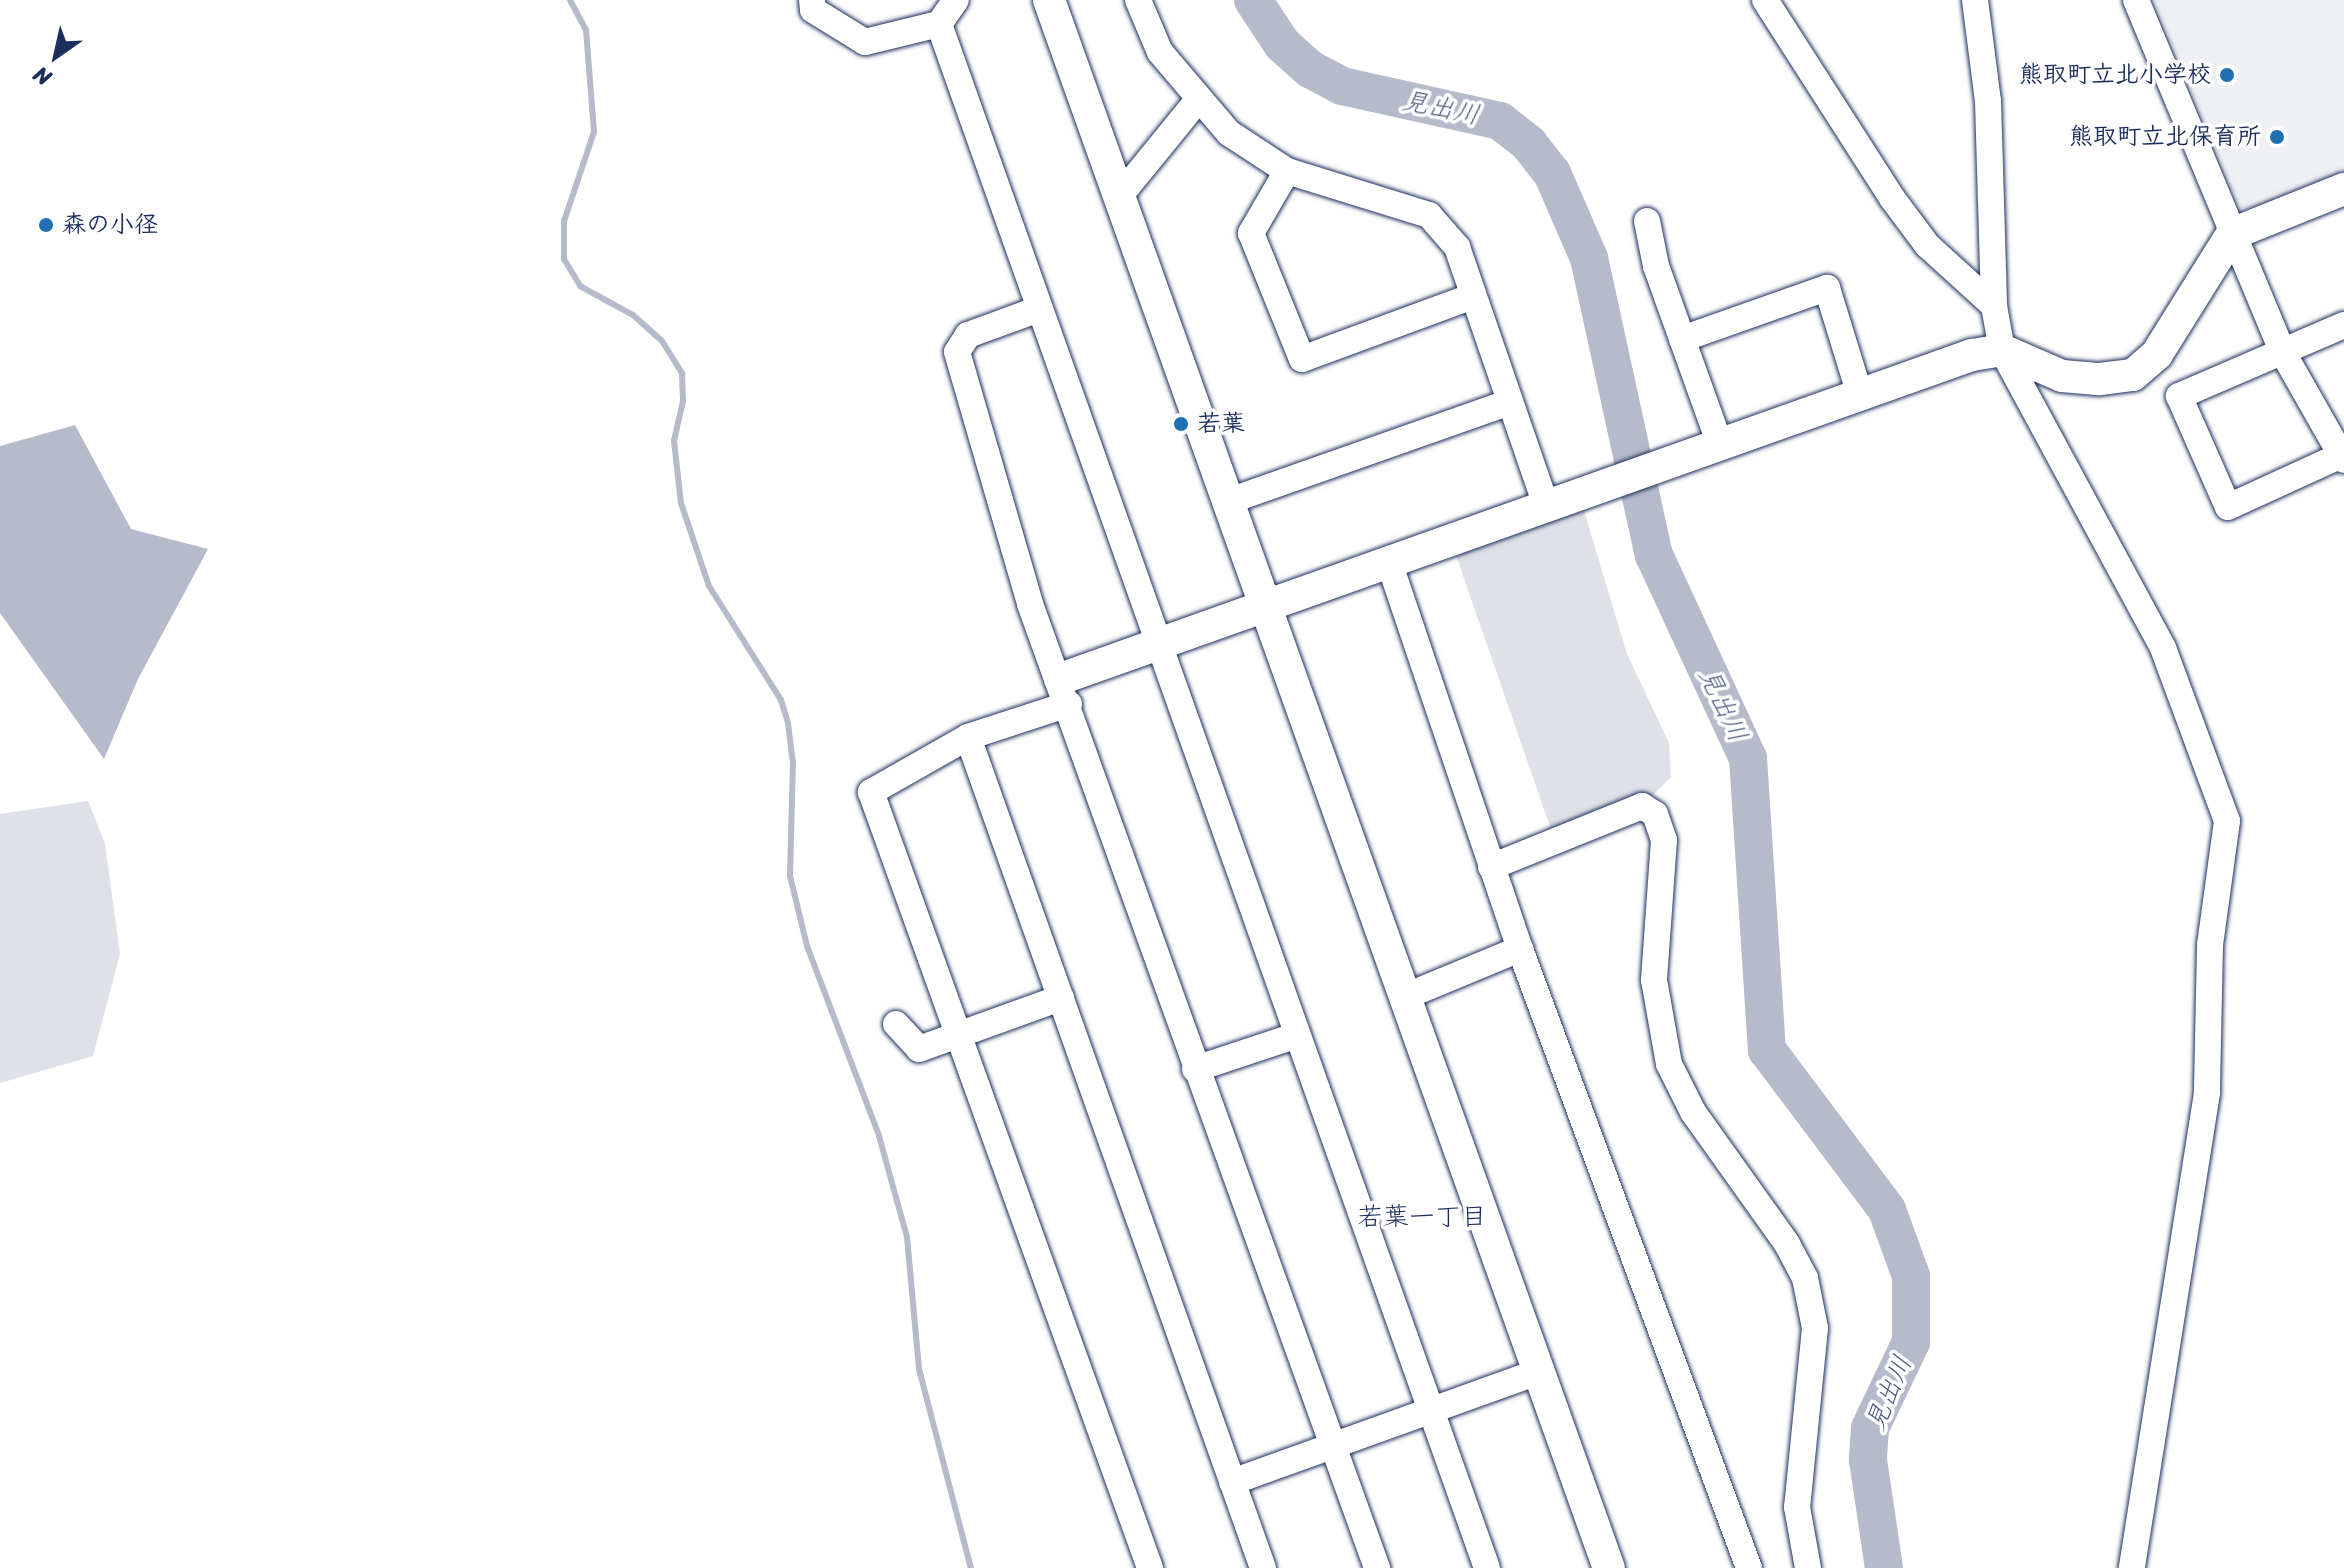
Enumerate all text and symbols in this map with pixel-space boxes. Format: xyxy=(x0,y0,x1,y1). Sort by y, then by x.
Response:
north arrow xyxy=(16,16,96,96)
text: N xyxy=(25,56,60,97)
place label: 熊取町立北小学校 xyxy=(2019,61,2211,89)
marker: 熊取町立北小学校 xyxy=(2218,66,2236,84)
water label: 見出川 xyxy=(1400,85,1482,131)
place label: 熊取町立北保育所 xyxy=(2069,123,2261,151)
marker: 熊取町立北保育所 xyxy=(2268,128,2286,146)
place label: 森の小径 xyxy=(62,211,158,239)
marker: 森の小径 xyxy=(37,216,55,234)
place label: 若葉 xyxy=(1197,410,1245,438)
marker: 若葉 xyxy=(1172,415,1190,433)
water label: 見出川 xyxy=(1692,663,1754,747)
district label: 若葉一丁目 xyxy=(1357,1201,1487,1233)
water label: 見出川 xyxy=(1859,1351,1919,1435)

